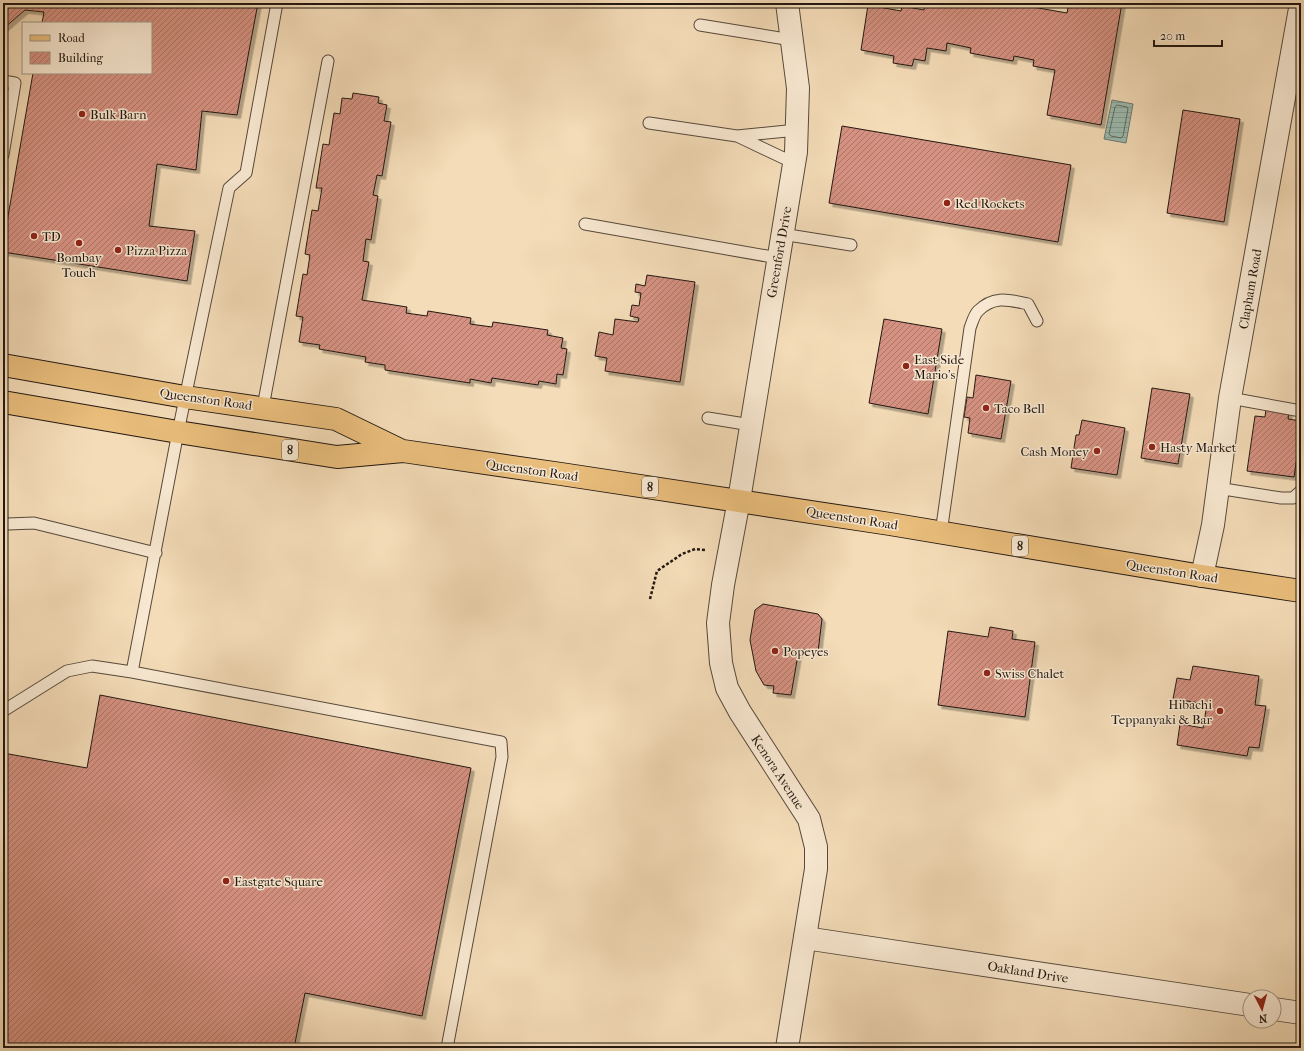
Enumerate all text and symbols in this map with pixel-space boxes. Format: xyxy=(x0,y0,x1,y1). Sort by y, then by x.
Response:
legend xyxy=(22,22,152,74)
scale bar xyxy=(1154,22,1222,48)
text: 20 m xyxy=(1160,29,1185,43)
text: Road xyxy=(58,31,85,45)
text: Building xyxy=(58,51,103,65)
place label: Bulk Barn xyxy=(90,107,147,122)
marker: Bulk Barn xyxy=(77,109,87,119)
place label: Red Rockets xyxy=(955,196,1025,211)
marker: Red Rockets xyxy=(942,198,952,208)
street label: Greenford Drive xyxy=(764,205,795,299)
place label: TD xyxy=(42,229,61,244)
marker: TD xyxy=(29,231,39,241)
marker: Bombay Touch xyxy=(74,238,84,248)
place label: Pizza Pizza xyxy=(126,243,188,258)
marker: Pizza Pizza xyxy=(113,245,123,255)
street label: Clapham Road xyxy=(1236,247,1265,330)
place label: Bombay Touch xyxy=(56,250,103,280)
place label: East Side Mario's xyxy=(914,352,965,382)
marker: East Side Mario's xyxy=(901,361,911,371)
street label: Queenston Road xyxy=(159,385,254,413)
place label: Taco Bell xyxy=(994,401,1045,416)
marker: Taco Bell xyxy=(981,403,991,413)
road number: 8 xyxy=(282,440,298,460)
place label: Hasty Market xyxy=(1160,440,1237,455)
marker: Hasty Market xyxy=(1147,442,1157,452)
place label: Cash Money xyxy=(1021,444,1090,459)
marker: Cash Money xyxy=(1092,446,1102,456)
street label: Queenston Road xyxy=(485,456,580,484)
road number: 8 xyxy=(642,477,658,497)
street label: Queenston Road xyxy=(805,503,900,533)
road number: 8 xyxy=(1012,536,1028,556)
street label: Queenston Road xyxy=(1125,556,1220,586)
place label: Popeyes xyxy=(783,644,828,659)
marker: Popeyes xyxy=(770,646,780,656)
place label: Swiss Chalet xyxy=(995,666,1064,681)
marker: Swiss Chalet xyxy=(982,668,992,678)
place label: Hibachi Teppanyaki & Bar xyxy=(1111,697,1212,727)
marker: Hibachi Teppanyaki & Bar xyxy=(1215,706,1225,716)
street label: Kenora Avenue xyxy=(748,732,808,813)
place label: Eastgate Square xyxy=(234,874,323,889)
marker: Eastgate Square xyxy=(221,876,231,886)
street label: Oakland Drive xyxy=(986,958,1070,986)
north arrow xyxy=(1242,989,1282,1029)
text: N xyxy=(1258,1012,1268,1025)

